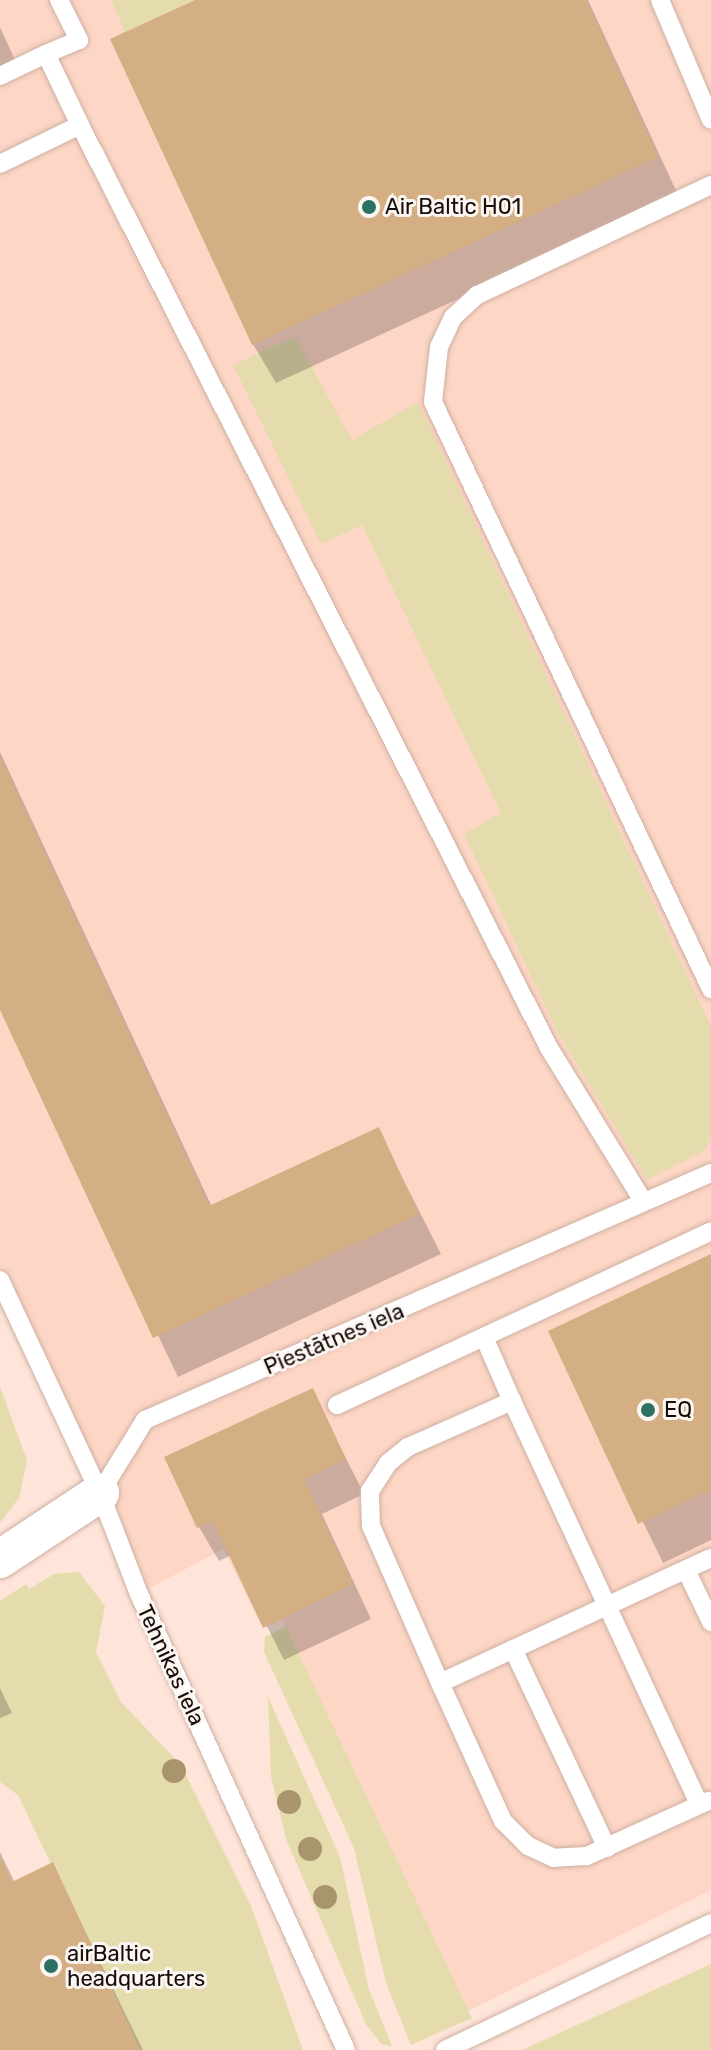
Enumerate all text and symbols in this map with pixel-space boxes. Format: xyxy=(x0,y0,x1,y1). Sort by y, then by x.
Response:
place label: Air Baltic H01 xyxy=(385,194,522,220)
marker: Air Baltic H01 xyxy=(360,198,378,216)
street label: Piestātnes iela xyxy=(260,1298,408,1380)
place label: EQ xyxy=(664,1397,692,1423)
marker: EQ xyxy=(639,1401,657,1419)
street label: Tehnikas iela xyxy=(132,1601,210,1729)
place label: airBaltic headquarters xyxy=(67,1940,205,1992)
marker: airBaltic headquarters xyxy=(42,1957,60,1975)

